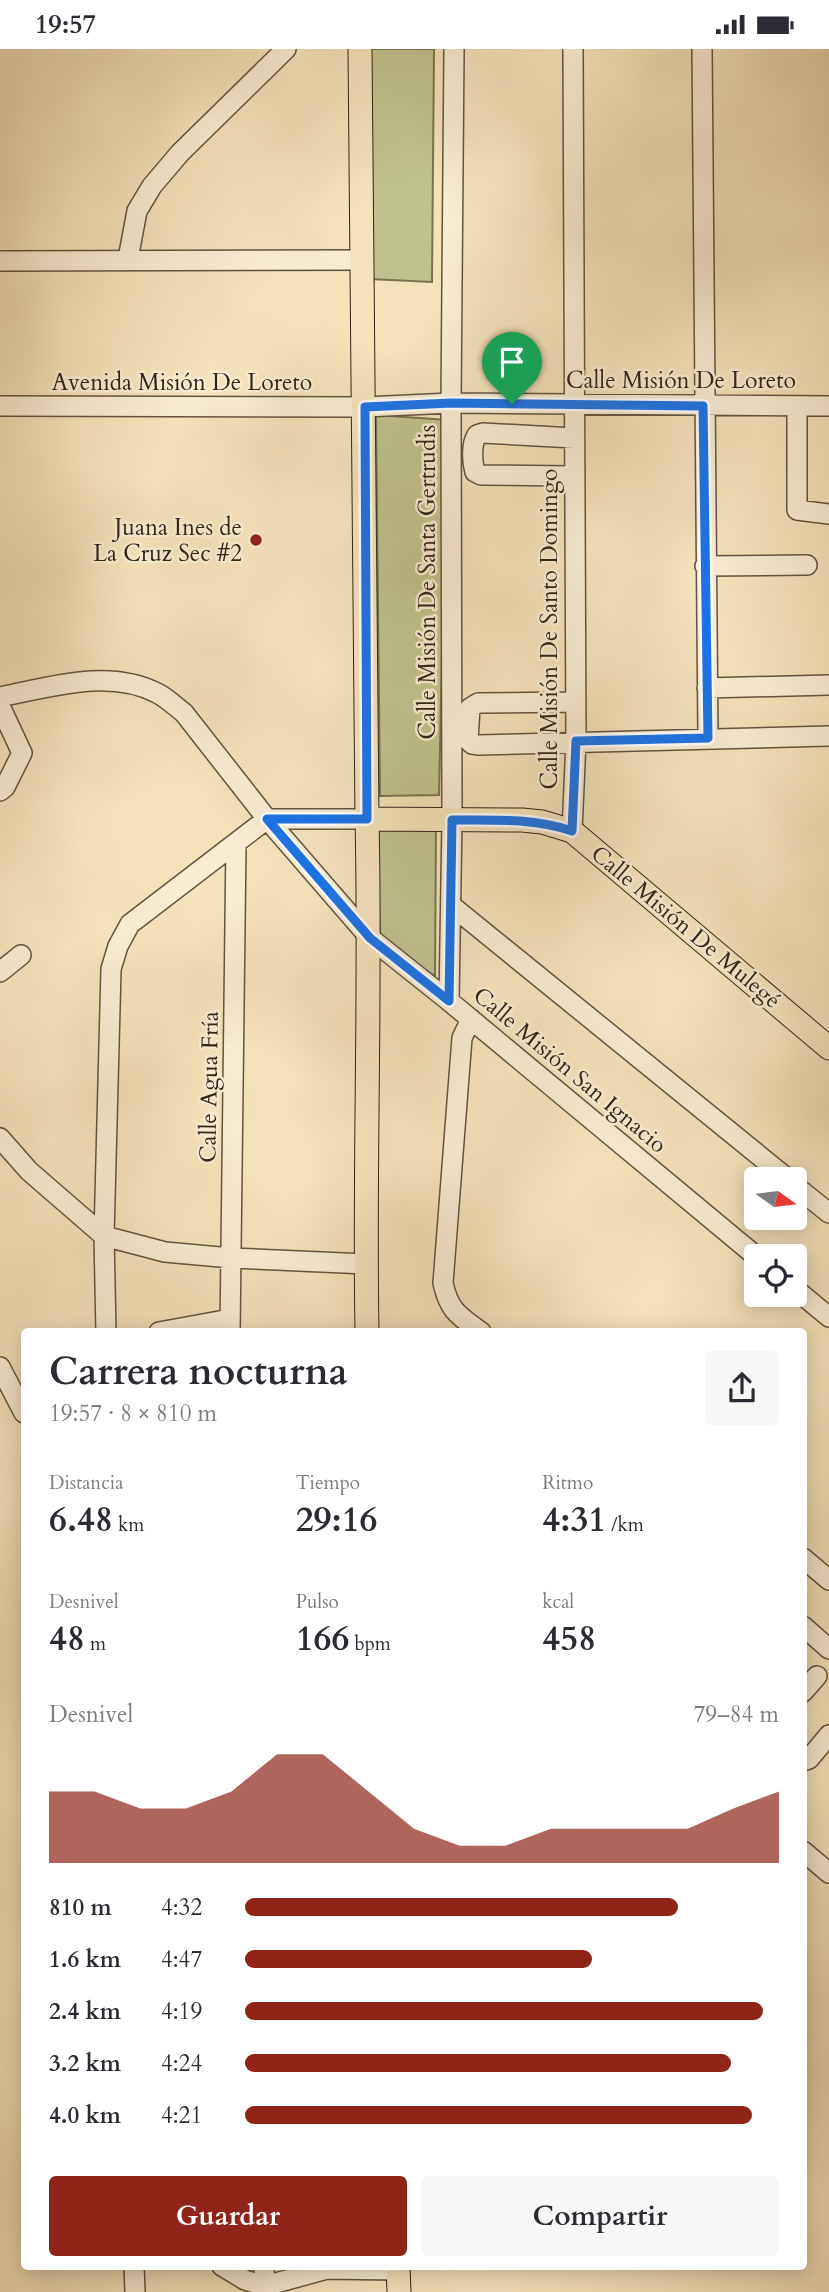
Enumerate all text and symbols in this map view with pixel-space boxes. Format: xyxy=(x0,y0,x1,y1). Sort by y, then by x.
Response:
text: 19:57 xyxy=(35,7,96,42)
pin xyxy=(482,332,542,404)
icon: arrive xyxy=(493,343,531,381)
street label: Calle Misión De Loreto xyxy=(566,365,796,396)
street label: Avenida Misión De Loreto xyxy=(52,367,312,398)
street label: Calle Misión De Santa Gertrudis xyxy=(412,425,443,739)
street label: Calle Misión De Santo Domingo xyxy=(534,469,565,789)
place label: Juana Ines de La Cruz Sec #2 xyxy=(93,512,242,569)
marker: Juana Ines de La Cruz Sec #2 xyxy=(248,532,264,548)
street label: Calle Misión De Mulegé xyxy=(584,838,788,1016)
street label: Calle Misión San Ignacio xyxy=(467,980,673,1160)
street label: Calle Agua Fría xyxy=(192,1011,226,1163)
north arrow xyxy=(744,1167,807,1230)
map controls xyxy=(744,1167,807,1307)
button: locate xyxy=(744,1244,807,1307)
text: Carrera nocturna xyxy=(49,1346,348,1398)
button: share xyxy=(705,1351,779,1425)
text: 19:57 · 8 × 810 m xyxy=(49,1398,217,1429)
text: Distancia xyxy=(49,1470,123,1496)
text: Tiempo xyxy=(296,1470,360,1496)
text: Ritmo xyxy=(542,1470,593,1496)
text: 6.48 xyxy=(49,1496,113,1544)
text: 29:16 xyxy=(296,1496,378,1544)
text: 4:31 xyxy=(542,1496,606,1544)
text: km xyxy=(113,1512,144,1538)
text: /km xyxy=(606,1512,644,1538)
text: Desnivel xyxy=(49,1589,119,1615)
text: Pulso xyxy=(296,1589,339,1615)
text: kcal xyxy=(542,1589,574,1615)
text: 48 xyxy=(49,1615,85,1663)
text: 166 xyxy=(296,1615,349,1663)
text: 458 xyxy=(542,1615,596,1663)
text: m xyxy=(85,1631,106,1657)
text: bpm xyxy=(349,1631,391,1657)
text: Desnivel xyxy=(49,1699,133,1730)
text: 79–84 m xyxy=(694,1699,779,1730)
text: 810 m xyxy=(49,1892,112,1923)
text: 4:32 xyxy=(161,1892,202,1923)
text: 1.6 km xyxy=(49,1944,121,1975)
text: 4:47 xyxy=(161,1944,202,1975)
text: 2.4 km xyxy=(49,1996,121,2027)
text: 4:19 xyxy=(161,1996,202,2027)
text: 3.2 km xyxy=(49,2048,121,2079)
text: 4:24 xyxy=(161,2048,202,2079)
text: 4.0 km xyxy=(49,2100,121,2131)
text: 4:21 xyxy=(161,2100,202,2131)
button: Guardar xyxy=(49,2176,407,2256)
button: Compartir xyxy=(421,2176,779,2256)

